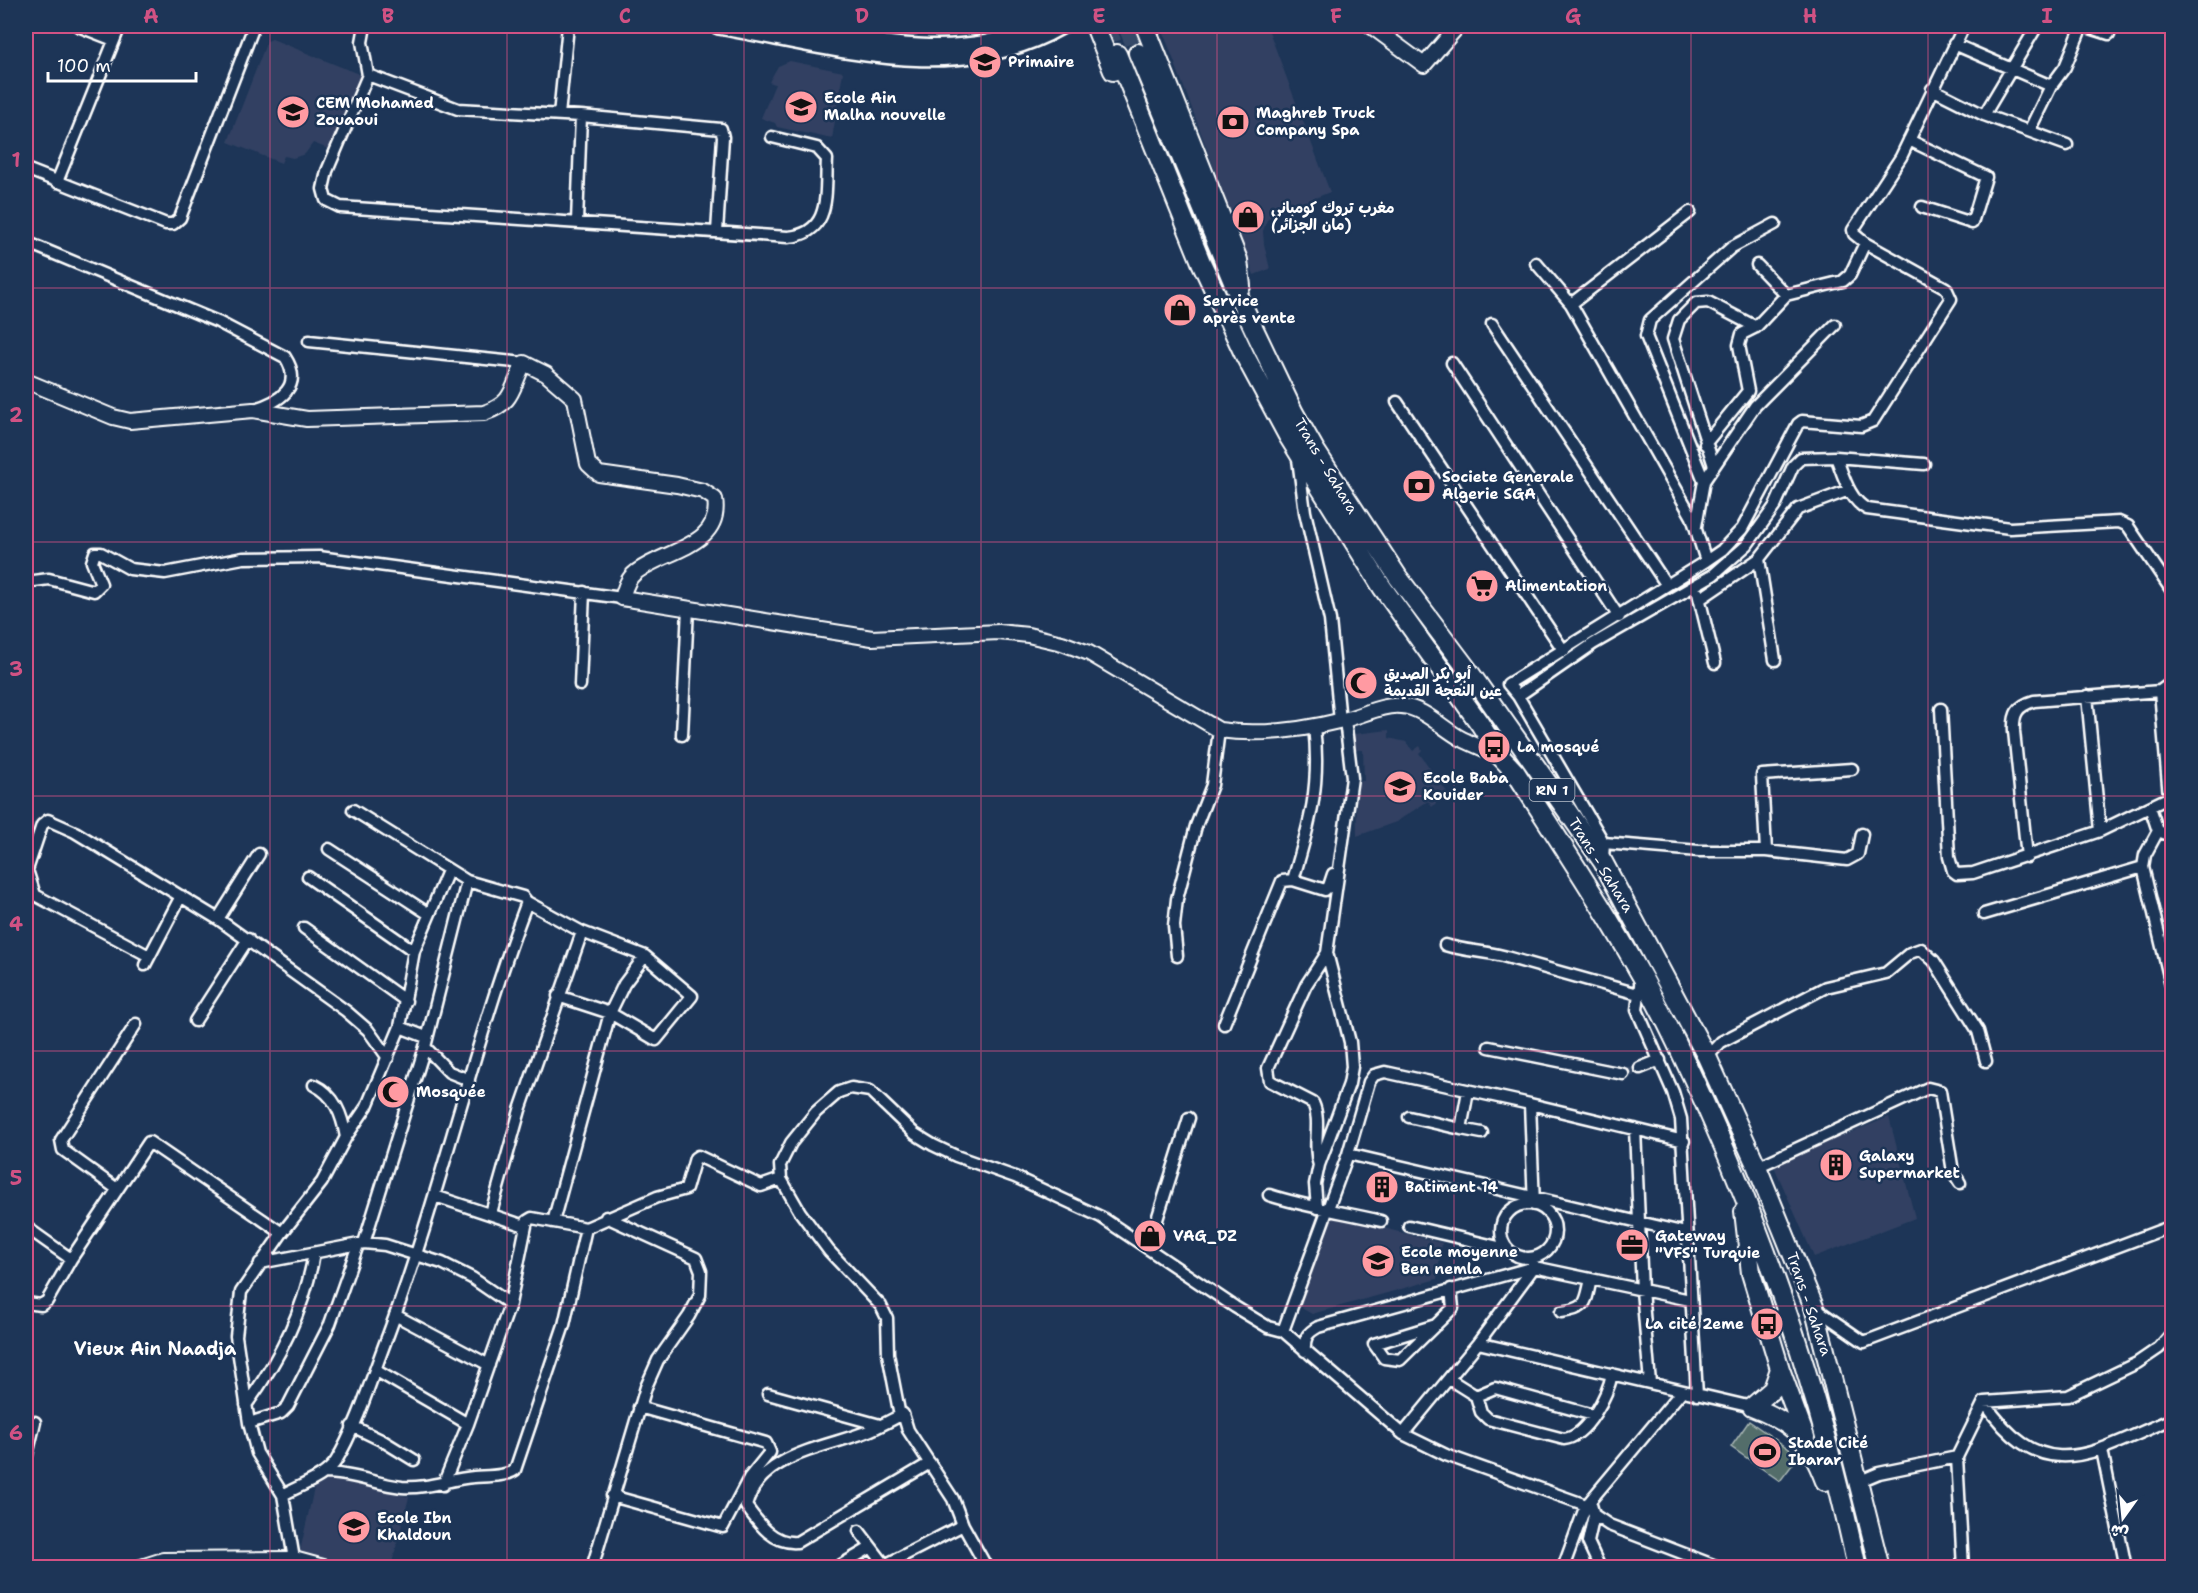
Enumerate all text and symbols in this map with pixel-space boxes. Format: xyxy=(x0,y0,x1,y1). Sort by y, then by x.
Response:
text: A xyxy=(143,3,159,29)
text: B xyxy=(382,3,394,29)
text: C xyxy=(619,3,631,29)
text: D xyxy=(855,3,869,29)
text: E xyxy=(1092,3,1106,29)
text: F xyxy=(1330,3,1342,29)
text: G xyxy=(1565,3,1581,29)
text: H xyxy=(1803,3,1817,29)
text: I xyxy=(2041,3,2053,29)
school or university icon: Primaire xyxy=(967,44,1003,80)
scale bar xyxy=(48,45,196,83)
place label: Primaire xyxy=(1008,52,1075,72)
text: 100 m xyxy=(57,54,111,78)
place label: Ecole Ain Malha nouvelle xyxy=(824,88,946,125)
school or university icon: Ecole Ain Malha nouvelle xyxy=(783,89,819,125)
place label: CEM Mohamed Zouaoui xyxy=(316,93,434,130)
school or university icon: CEM Mohamed Zouaoui xyxy=(275,94,311,130)
place label: Maghreb Truck Company Spa xyxy=(1256,103,1375,140)
bank icon: Maghreb Truck Company Spa xyxy=(1215,104,1251,140)
text: 1 xyxy=(11,147,21,173)
place label: مغرب تروك كومباني (مان الجزائر) xyxy=(1271,198,1394,235)
shop icon: مغرب تروك كومباني (مان الجزائر) xyxy=(1230,199,1266,235)
place label: Service après vente xyxy=(1203,291,1296,328)
shop icon: Service après vente xyxy=(1162,292,1198,328)
text: 2 xyxy=(9,402,23,428)
street label: Trans - Sahara xyxy=(1289,414,1363,518)
place label: Societe Generale Algerie SGA xyxy=(1442,467,1574,504)
bank icon: Societe Generale Algerie SGA xyxy=(1401,468,1437,504)
supermarket icon: Alimentation xyxy=(1464,568,1500,604)
place label: Alimentation xyxy=(1505,576,1607,596)
text: 3 xyxy=(9,656,23,682)
place label: أبو بكر الصديق عين النعجة القديمة xyxy=(1384,664,1502,701)
mosque icon: أبو بكر الصديق عين النعجة القديمة xyxy=(1343,665,1379,701)
bus stop icon: La mosqué xyxy=(1476,729,1512,765)
place label: La mosqué xyxy=(1517,737,1600,757)
place label: Ecole Baba Kouider xyxy=(1423,768,1509,805)
school or university icon: Ecole Baba Kouider xyxy=(1382,769,1418,805)
road number: RN 1 xyxy=(1530,779,1574,801)
street label: Trans - Sahara xyxy=(1564,814,1639,917)
text: 4 xyxy=(9,911,23,937)
mosque icon: Mosquée xyxy=(375,1074,411,1110)
place label: Mosquée xyxy=(416,1082,486,1102)
place label: Galaxy Supermarket xyxy=(1859,1146,1960,1183)
building icon: Galaxy Supermarket xyxy=(1818,1147,1854,1183)
text: 5 xyxy=(10,1165,22,1191)
building icon: Batiment 14 xyxy=(1364,1169,1400,1205)
place label: Batiment 14 xyxy=(1405,1177,1498,1197)
shop icon: VAG_DZ xyxy=(1132,1218,1168,1254)
place label: VAG_DZ xyxy=(1173,1226,1237,1246)
place label: Gateway "VFS" Turquie xyxy=(1655,1226,1760,1263)
office icon: Gateway "VFS" Turquie xyxy=(1614,1227,1650,1263)
place label: Ecole moyenne Ben nemla xyxy=(1401,1242,1518,1279)
school or university icon: Ecole moyenne Ben nemla xyxy=(1360,1243,1396,1279)
street label: Trans - Sahara xyxy=(1782,1249,1836,1359)
bus stop icon: La cité 2eme xyxy=(1749,1306,1785,1342)
place label: La cité 2eme xyxy=(1645,1314,1744,1334)
district label: Vieux Ain Naadja xyxy=(74,1337,237,1361)
text: 6 xyxy=(9,1420,23,1446)
place label: Stade Cité Ibarar xyxy=(1788,1433,1868,1470)
sports icon: Stade Cité Ibarar xyxy=(1747,1434,1783,1470)
north arrow xyxy=(2093,1488,2153,1548)
place label: Ecole Ibn Khaldoun xyxy=(377,1508,452,1545)
school or university icon: Ecole Ibn Khaldoun xyxy=(336,1509,372,1545)
text: ش xyxy=(2108,1520,2130,1544)

